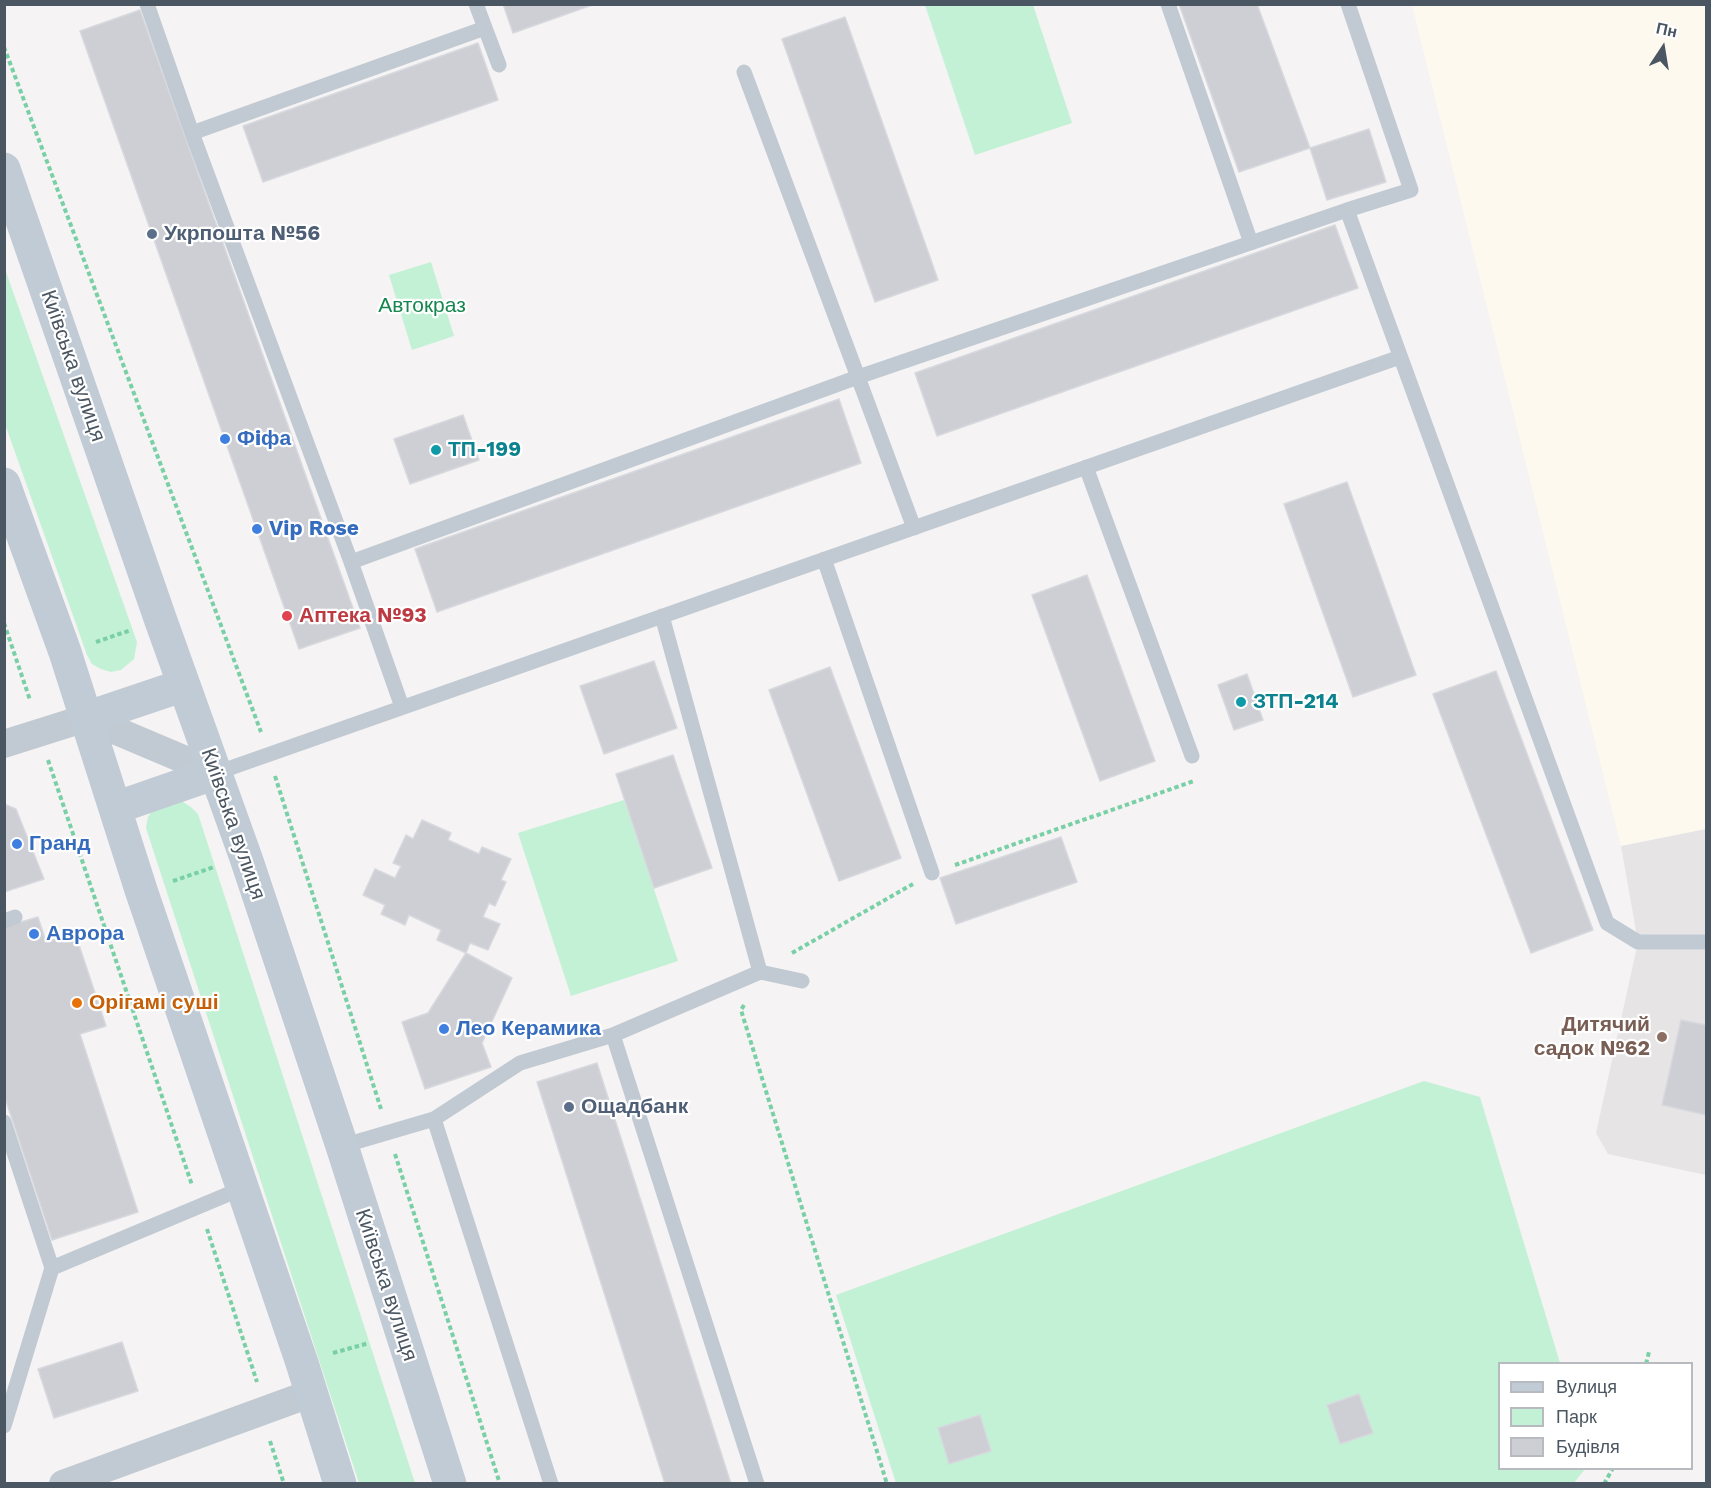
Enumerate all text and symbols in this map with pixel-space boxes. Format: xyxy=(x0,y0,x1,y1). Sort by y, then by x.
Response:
north arrow xyxy=(1633,18,1693,78)
text: Пн xyxy=(1655,18,1679,41)
place label: Укрпошта №56 xyxy=(164,221,320,247)
marker: Укрпошта №56 xyxy=(145,227,159,241)
street label: Київська вулиця xyxy=(35,287,111,445)
park label: Автокраз xyxy=(378,293,466,319)
place label: Фiфа xyxy=(237,426,291,452)
marker: Фiфа xyxy=(218,432,232,446)
place label: ТП-199 xyxy=(448,437,521,463)
marker: ТП-199 xyxy=(429,443,443,457)
place label: Vip Rose xyxy=(269,516,359,542)
marker: Vip Rose xyxy=(250,522,264,536)
place label: Аптека №93 xyxy=(299,603,427,629)
marker: Аптека №93 xyxy=(280,609,294,623)
place label: ЗТП-214 xyxy=(1253,689,1339,715)
marker: ЗТП-214 xyxy=(1234,695,1248,709)
street label: Київська вулиця xyxy=(195,745,271,903)
place label: Гранд xyxy=(29,831,91,857)
marker: Гранд xyxy=(10,837,24,851)
place label: Аврора xyxy=(46,921,124,947)
marker: Аврора xyxy=(27,927,41,941)
place label: Орігамі суші xyxy=(89,990,218,1016)
marker: Орігамі суші xyxy=(70,996,84,1010)
place label: Дитячий садок №62 xyxy=(1534,1012,1650,1062)
place label: Лео Керамика xyxy=(456,1016,601,1042)
marker: Лео Керамика xyxy=(437,1022,451,1036)
marker: Дитячий садок №62 xyxy=(1655,1030,1669,1044)
place label: Ощадбанк xyxy=(581,1094,688,1120)
marker: Ощадбанк xyxy=(562,1100,576,1114)
street label: Київська вулиця xyxy=(349,1206,423,1364)
legend xyxy=(1498,1362,1693,1470)
text: Вулиця xyxy=(1556,1376,1617,1397)
text: Парк xyxy=(1556,1406,1597,1427)
text: Будівля xyxy=(1556,1436,1620,1457)

